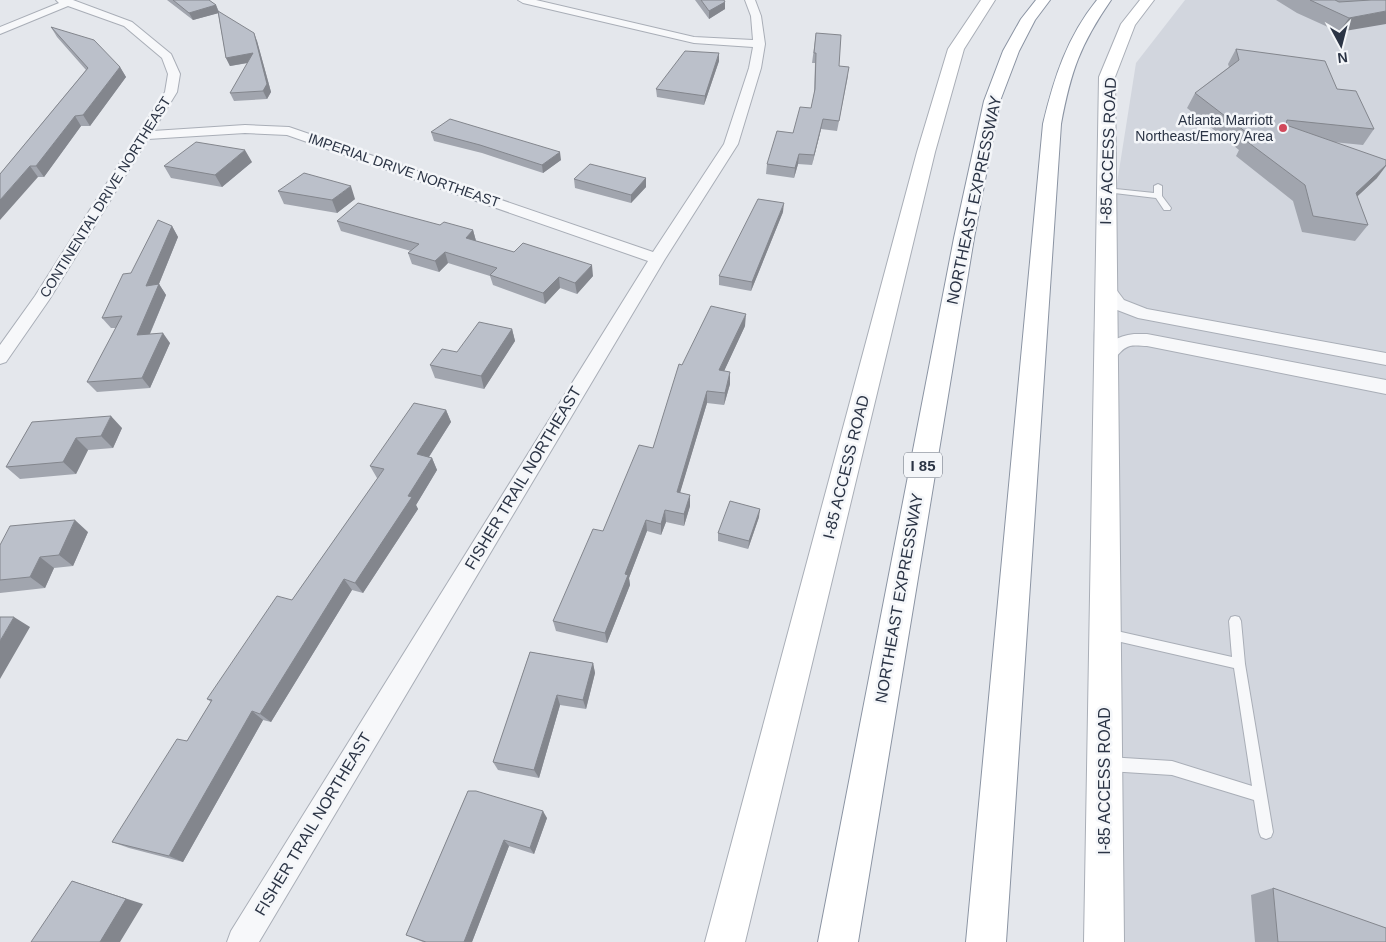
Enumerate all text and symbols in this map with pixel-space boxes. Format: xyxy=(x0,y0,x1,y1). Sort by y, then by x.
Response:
north arrow xyxy=(1316,20,1366,70)
text: N xyxy=(1337,49,1349,66)
street label: I-85 ACCESS ROAD xyxy=(1097,77,1119,225)
street label: CONTINENTAL DRIVE NORTHEAST xyxy=(36,93,174,300)
street label: NORTHEAST EXPRESSWAY xyxy=(944,94,1005,306)
place label: Atlanta Marriott Northeast/Emory Area xyxy=(1135,112,1273,144)
marker: Atlanta Marriott Northeast/Emory Area xyxy=(1277,122,1289,134)
street label: IMPERIAL DRIVE NORTHEAST xyxy=(306,130,502,211)
street label: FISHER TRAIL NORTHEAST xyxy=(462,383,585,573)
street label: I-85 ACCESS ROAD xyxy=(820,393,872,541)
road number: I 85 xyxy=(904,452,942,478)
street label: NORTHEAST EXPRESSWAY xyxy=(872,491,926,704)
street label: I-85 ACCESS ROAD xyxy=(1096,707,1113,855)
street label: FISHER TRAIL NORTHEAST xyxy=(252,729,375,919)

